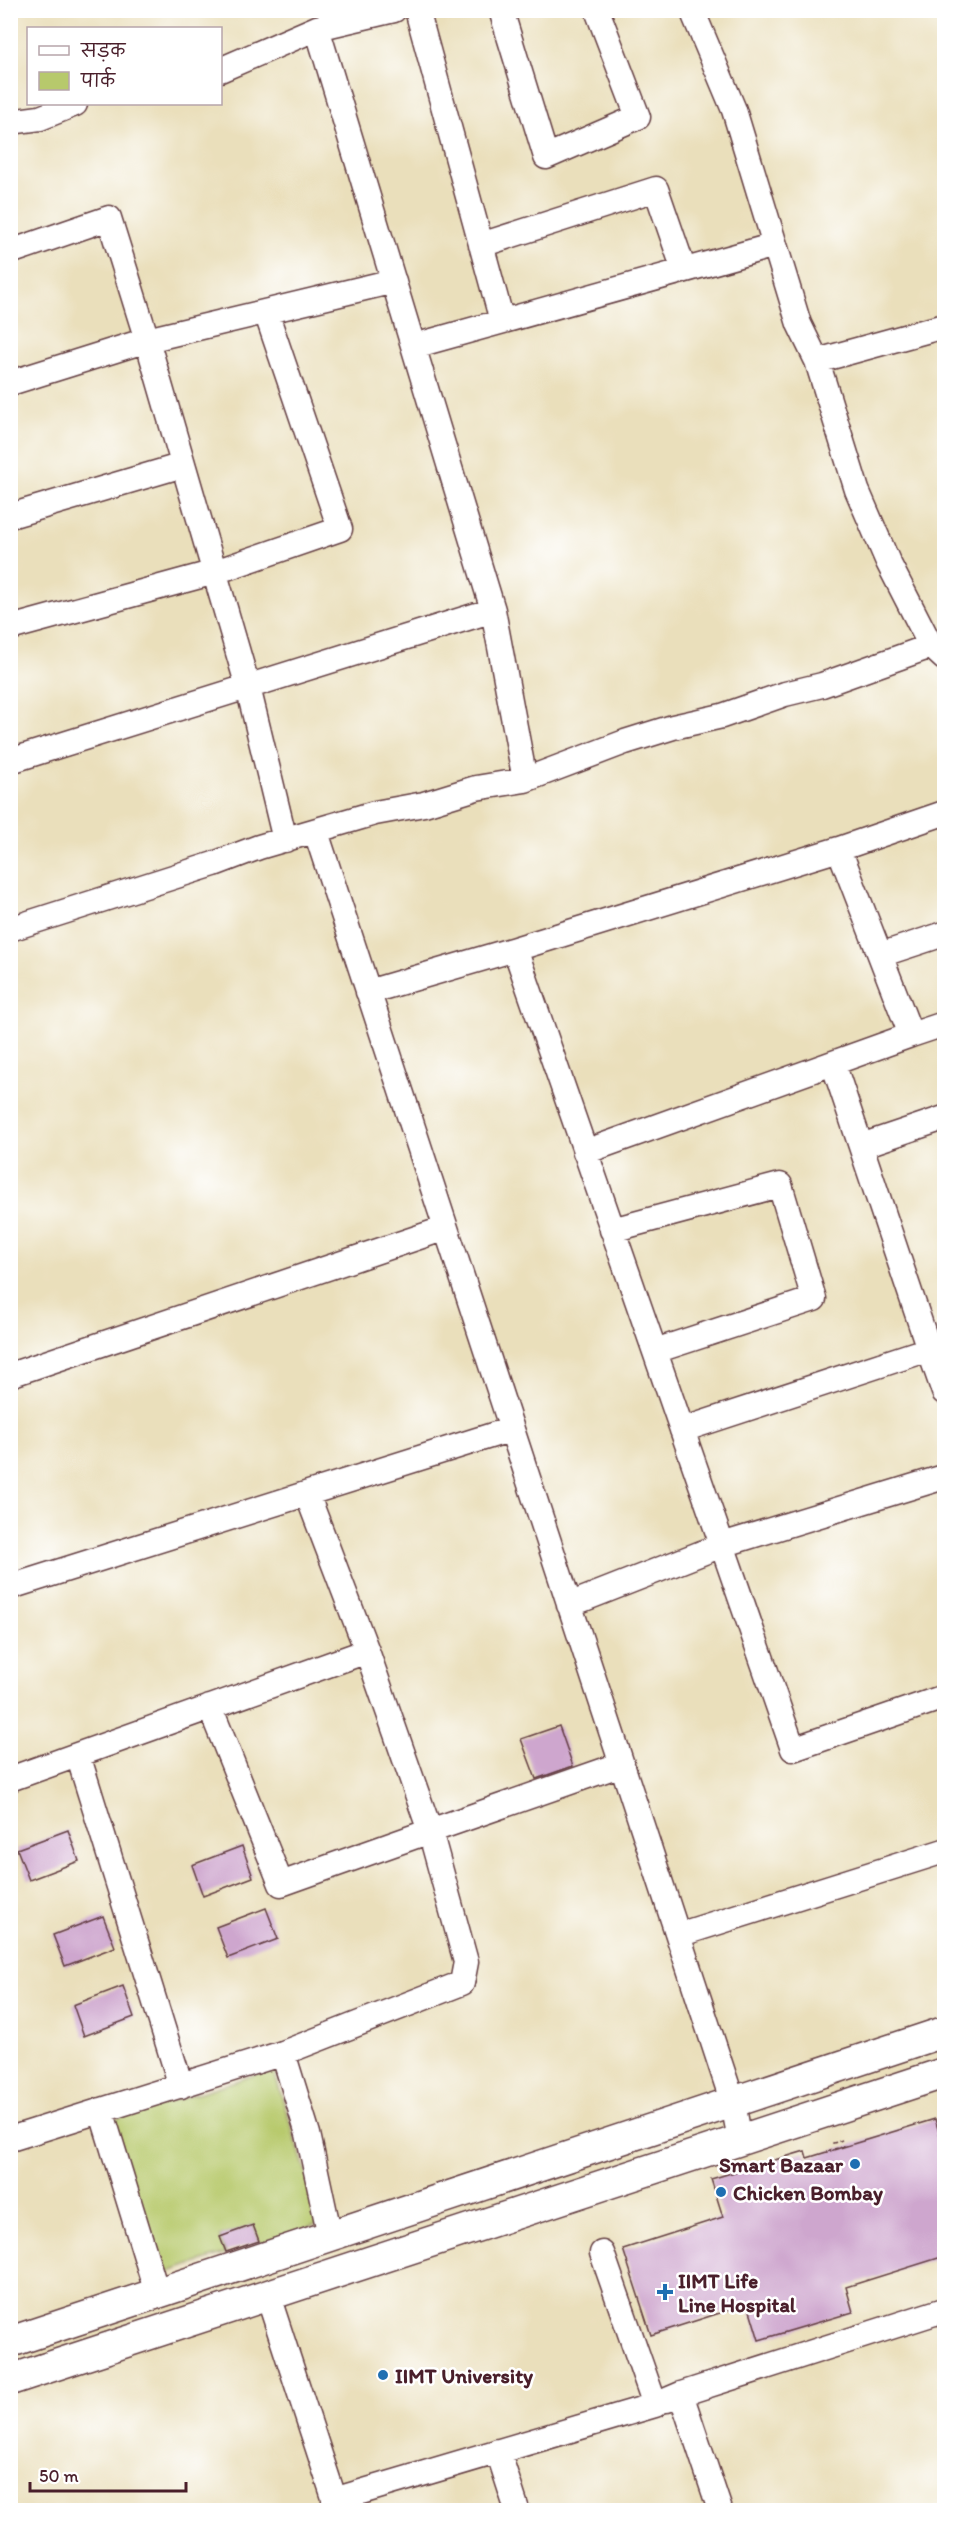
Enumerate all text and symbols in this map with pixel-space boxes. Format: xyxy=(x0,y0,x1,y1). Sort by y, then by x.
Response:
legend xyxy=(27,27,222,105)
text: सड़क xyxy=(80,40,126,62)
text: पार्क xyxy=(80,67,116,92)
place label: Smart Bazaar xyxy=(719,2152,844,2177)
marker: Smart Bazaar xyxy=(848,2157,862,2171)
place label: Chicken Bombay xyxy=(733,2180,883,2206)
marker: Chicken Bombay xyxy=(714,2185,728,2199)
place label: IIMT Life Line Hospital xyxy=(678,2268,797,2318)
marker: IIMT Life Line Hospital xyxy=(656,2283,674,2301)
place label: IIMT University xyxy=(395,2363,534,2389)
marker: IIMT University xyxy=(376,2368,390,2382)
scale bar xyxy=(30,2455,186,2493)
text: 50 m xyxy=(39,2465,79,2487)

